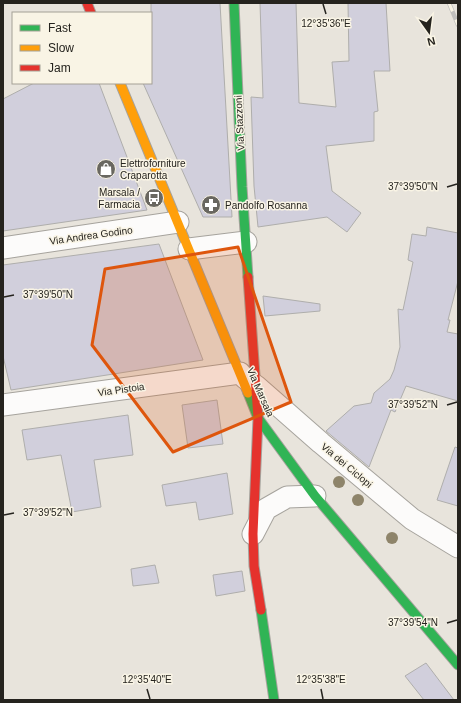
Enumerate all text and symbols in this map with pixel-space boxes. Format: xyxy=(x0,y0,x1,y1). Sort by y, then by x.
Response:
legend xyxy=(12,12,152,84)
north arrow xyxy=(409,12,449,52)
text: 12°35'36"E xyxy=(301,18,351,29)
text: Fast xyxy=(48,21,72,35)
text: N xyxy=(426,35,437,48)
text: Slow xyxy=(48,41,74,55)
text: Jam xyxy=(48,61,71,75)
street label: Via Stazzoni xyxy=(233,95,246,151)
shop icon: Elettroforniture Craparotta xyxy=(95,158,117,180)
place label: Elettroforniture Craparotta xyxy=(120,158,186,181)
text: 37°39'50"N xyxy=(388,181,438,192)
place label: Marsala / Farmacia xyxy=(98,187,140,210)
bus stop icon: Marsala / Farmacia xyxy=(143,187,165,209)
pharmacy icon: Pandolfo Rosanna xyxy=(200,194,222,216)
place label: Pandolfo Rosanna xyxy=(225,200,308,211)
street label: Via Andrea Godino xyxy=(49,224,134,247)
text: 37°39'50"N xyxy=(23,289,73,300)
street label: Via Marsala xyxy=(245,366,276,419)
street label: Via Pistoia xyxy=(97,381,146,398)
text: 37°39'52"N xyxy=(388,399,438,410)
street label: Via dei Ciclopi xyxy=(319,441,374,490)
text: 37°39'52"N xyxy=(23,507,73,518)
text: 37°39'54"N xyxy=(388,617,438,628)
text: 12°35'40"E xyxy=(122,674,172,685)
text: 12°35'38"E xyxy=(296,674,346,685)

